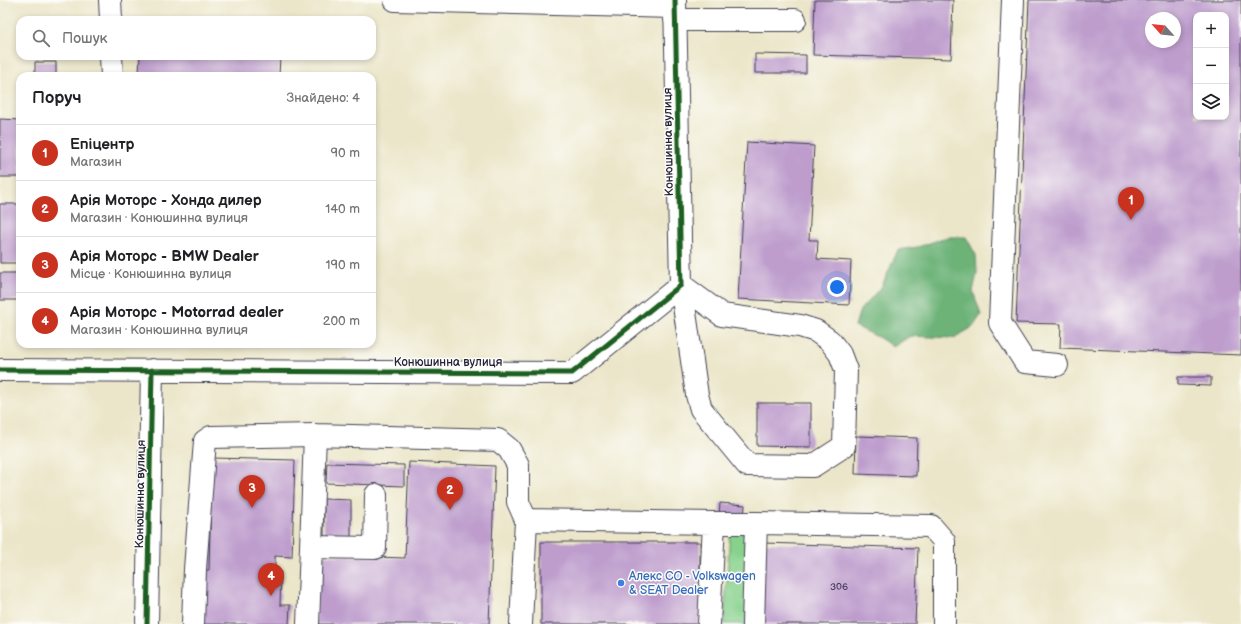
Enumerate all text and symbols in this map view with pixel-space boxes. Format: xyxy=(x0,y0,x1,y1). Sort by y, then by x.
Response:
north arrow xyxy=(1145,12,1181,48)
map controls xyxy=(1193,12,1229,120)
button: + xyxy=(1193,12,1229,48)
search box xyxy=(16,16,376,60)
icon: search xyxy=(30,27,52,49)
text: Пошук xyxy=(62,29,108,48)
button: − xyxy=(1193,48,1229,84)
button: layers xyxy=(1193,84,1229,120)
street label: Конюшинна вулиця xyxy=(660,87,677,196)
text: Поруч xyxy=(32,88,82,108)
text: Знайдено: 4 xyxy=(287,90,360,106)
text: Епіцентр xyxy=(70,135,135,154)
text: 1 xyxy=(42,145,48,161)
text: 90 m xyxy=(331,145,360,161)
text: Магазин xyxy=(70,154,122,170)
pin: 1 xyxy=(1118,187,1144,220)
text: Арія Моторс - Хонда дилер xyxy=(70,191,262,210)
text: 2 xyxy=(41,201,49,217)
text: 140 m xyxy=(325,201,360,217)
text: Магазин · Конюшинна вулиця xyxy=(70,210,248,226)
text: Арія Моторс - BMW Dealer xyxy=(70,247,259,266)
text: 3 xyxy=(41,257,49,273)
text: 190 m xyxy=(326,257,360,273)
text: Місце · Конюшинна вулиця xyxy=(70,266,232,282)
your location xyxy=(827,277,847,297)
text: Арія Моторс - Motorrad dealer xyxy=(70,303,283,322)
text: 4 xyxy=(41,313,49,329)
text: 200 m xyxy=(323,313,360,329)
text: Магазин · Конюшинна вулиця xyxy=(70,322,248,338)
street label: Конюшинна вулиця xyxy=(394,355,503,370)
street label: Конюшинна вулиця xyxy=(132,439,149,548)
pin: 3 xyxy=(239,475,265,508)
pin: 2 xyxy=(437,477,463,510)
pin: 4 xyxy=(258,563,284,596)
place label: Алекс CO - Volkswagen & SEAT Dealer xyxy=(628,569,756,598)
marker: Алекс CO - Volkswagen & SEAT Dealer xyxy=(616,578,626,588)
house number: 306 xyxy=(830,581,848,593)

